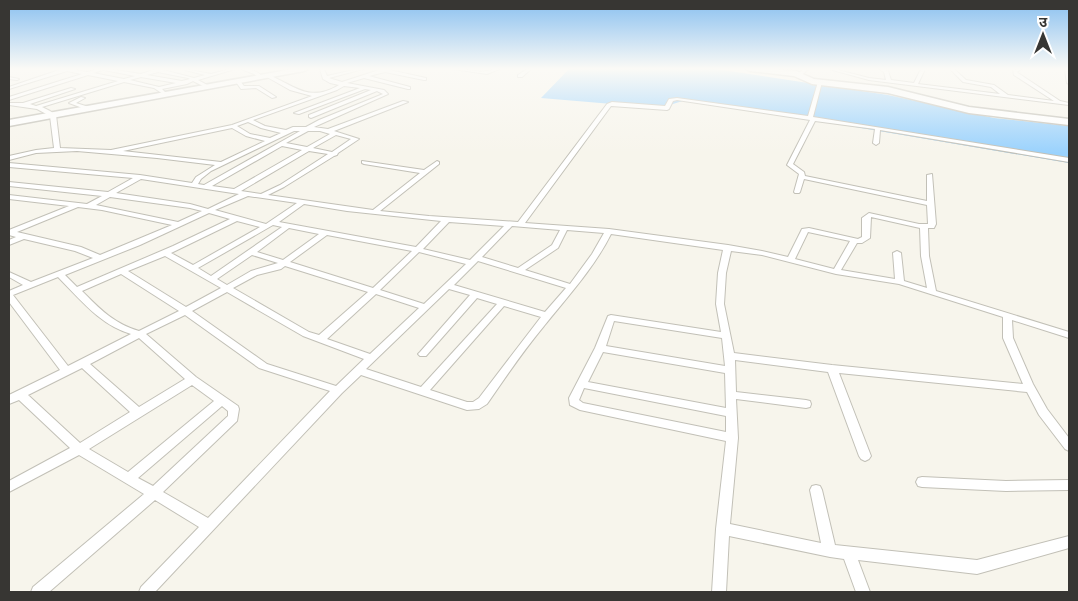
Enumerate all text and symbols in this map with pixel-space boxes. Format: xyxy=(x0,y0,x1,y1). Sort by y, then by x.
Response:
north arrow xyxy=(1018,10,1068,60)
text: उ xyxy=(1039,13,1048,31)

